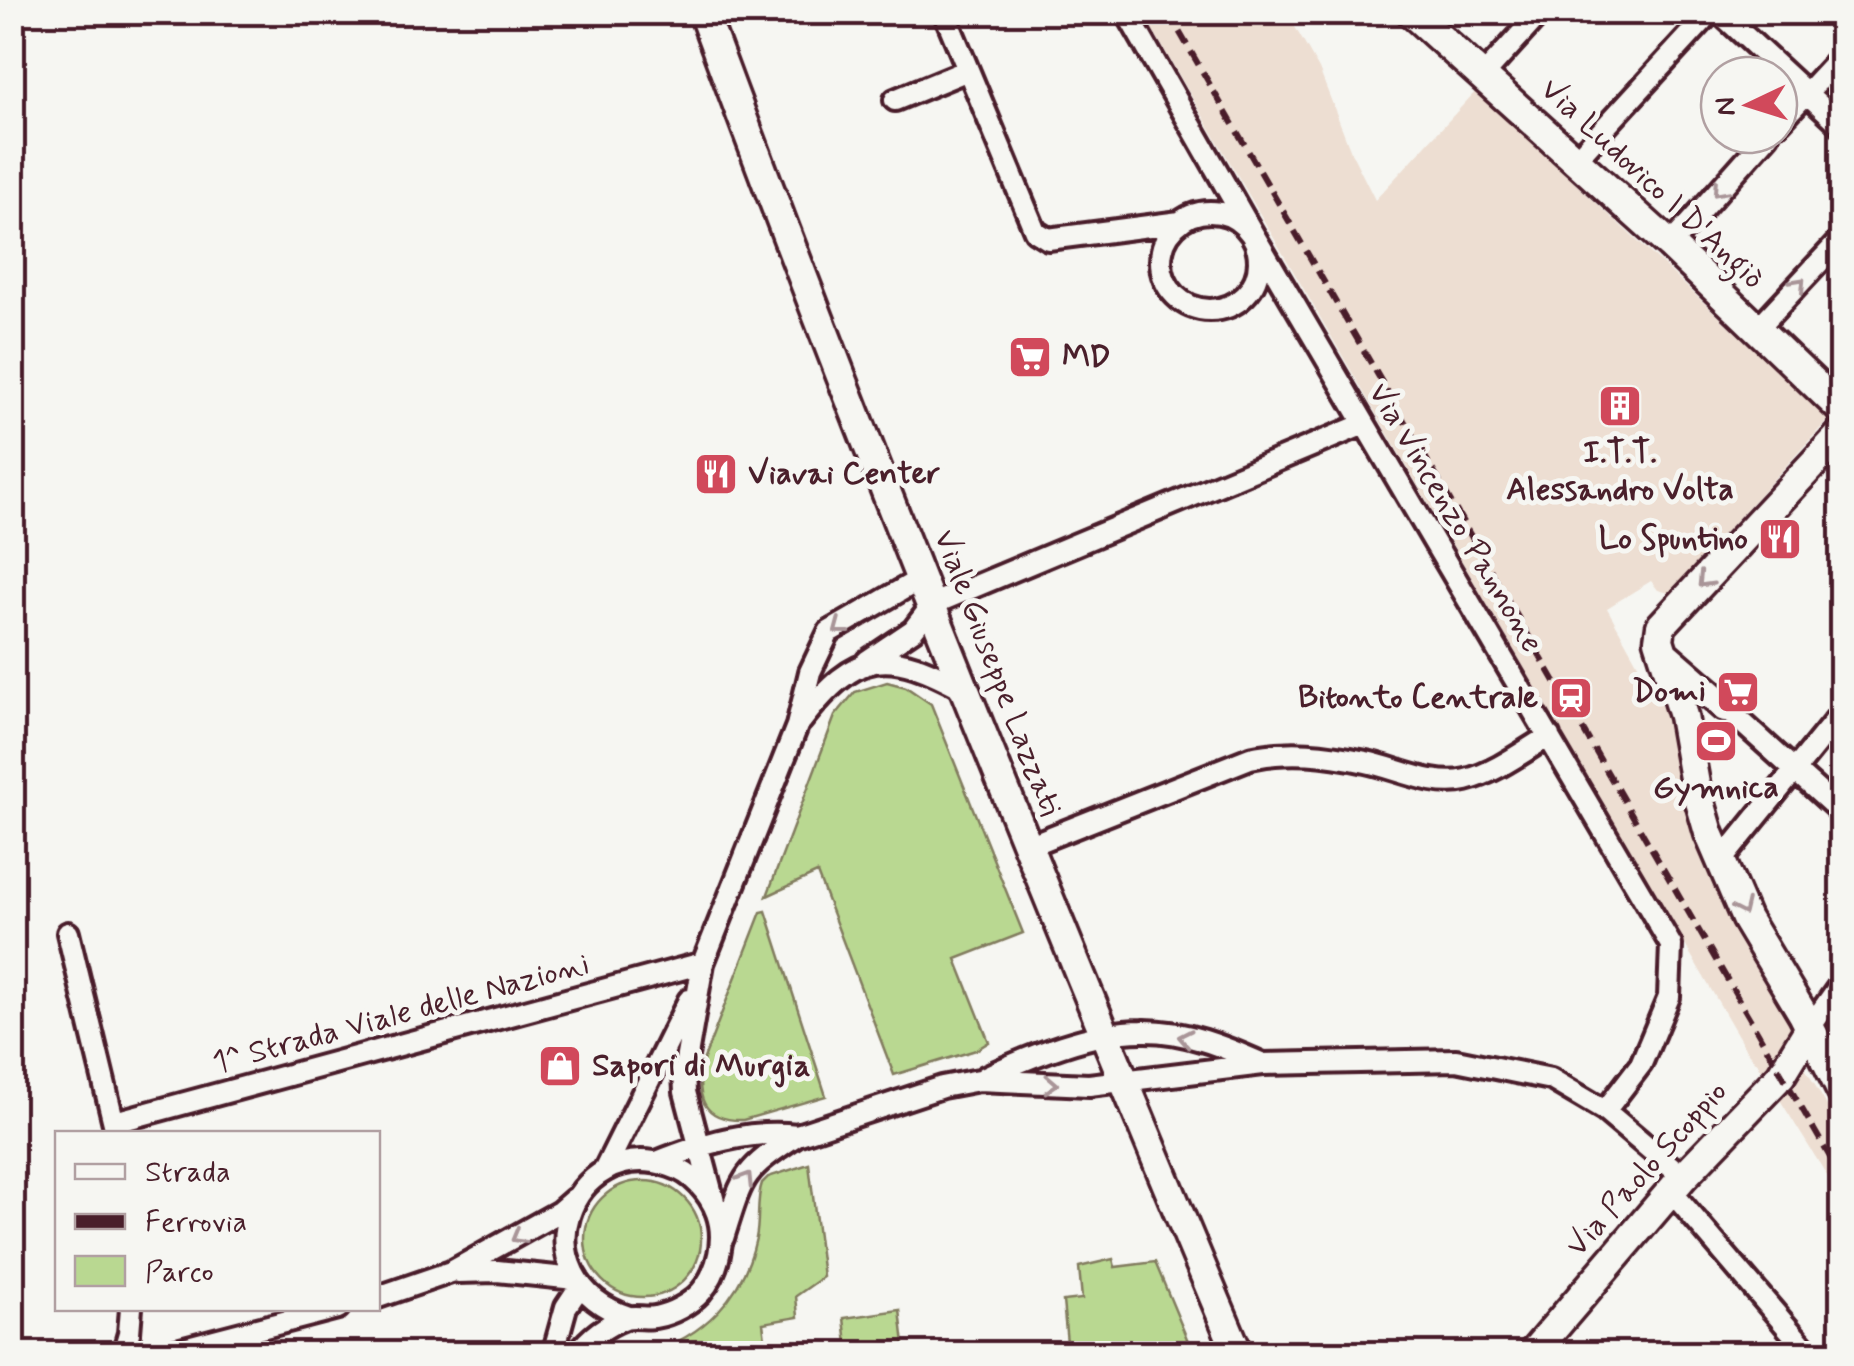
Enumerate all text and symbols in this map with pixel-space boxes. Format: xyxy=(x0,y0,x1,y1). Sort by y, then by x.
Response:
north arrow xyxy=(1699,55,1799,155)
street label: Via Ludovico I D'Angiò xyxy=(1529,69,1773,301)
text: N xyxy=(1707,96,1746,117)
one-way arrow xyxy=(1712,178,1730,197)
one-way arrow xyxy=(1787,277,1805,296)
supermarket icon: MD xyxy=(1007,334,1053,380)
place label: MD xyxy=(1062,336,1111,378)
street label: Via Vincenzo Pannone xyxy=(1358,375,1552,661)
building icon: I.T.T. Alessandro Volta xyxy=(1597,383,1643,429)
place label: I.T.T. Alessandro Volta xyxy=(1506,432,1734,511)
restaurant icon: Viavai Center xyxy=(693,451,739,497)
place label: Viavai Center xyxy=(748,453,941,495)
restaurant icon: Lo Spuntino xyxy=(1757,516,1803,562)
place label: Lo Spuntino xyxy=(1599,518,1748,560)
street label: Viale Giuseppe Lazzati xyxy=(923,524,1071,822)
one-way arrow xyxy=(1698,570,1716,588)
one-way arrow xyxy=(832,616,851,634)
supermarket icon: Domi xyxy=(1715,669,1761,715)
place label: Domi xyxy=(1632,671,1706,713)
station icon: Bitonto Centrale xyxy=(1548,675,1594,721)
place label: Bitonto Centrale xyxy=(1298,677,1538,719)
sports icon: Gymnica xyxy=(1693,718,1739,764)
place label: Gymnica xyxy=(1653,767,1779,809)
one-way arrow xyxy=(1730,898,1750,916)
street label: 1^ Strada Viale delle Nazioni xyxy=(208,943,594,1085)
one-way arrow xyxy=(1177,1028,1194,1049)
shop icon: Sapori di Murgia xyxy=(537,1043,583,1089)
place label: Sapori di Murgia xyxy=(592,1045,811,1088)
street label: Via Paolo Scoppio xyxy=(1557,1072,1737,1266)
one-way arrow xyxy=(1044,1073,1060,1094)
legend xyxy=(55,1131,380,1311)
text: Strada xyxy=(145,1153,231,1192)
one-way arrow xyxy=(734,1171,753,1189)
text: Ferrovia xyxy=(145,1203,247,1242)
one-way arrow xyxy=(510,1224,528,1244)
text: Parco xyxy=(145,1253,214,1292)

